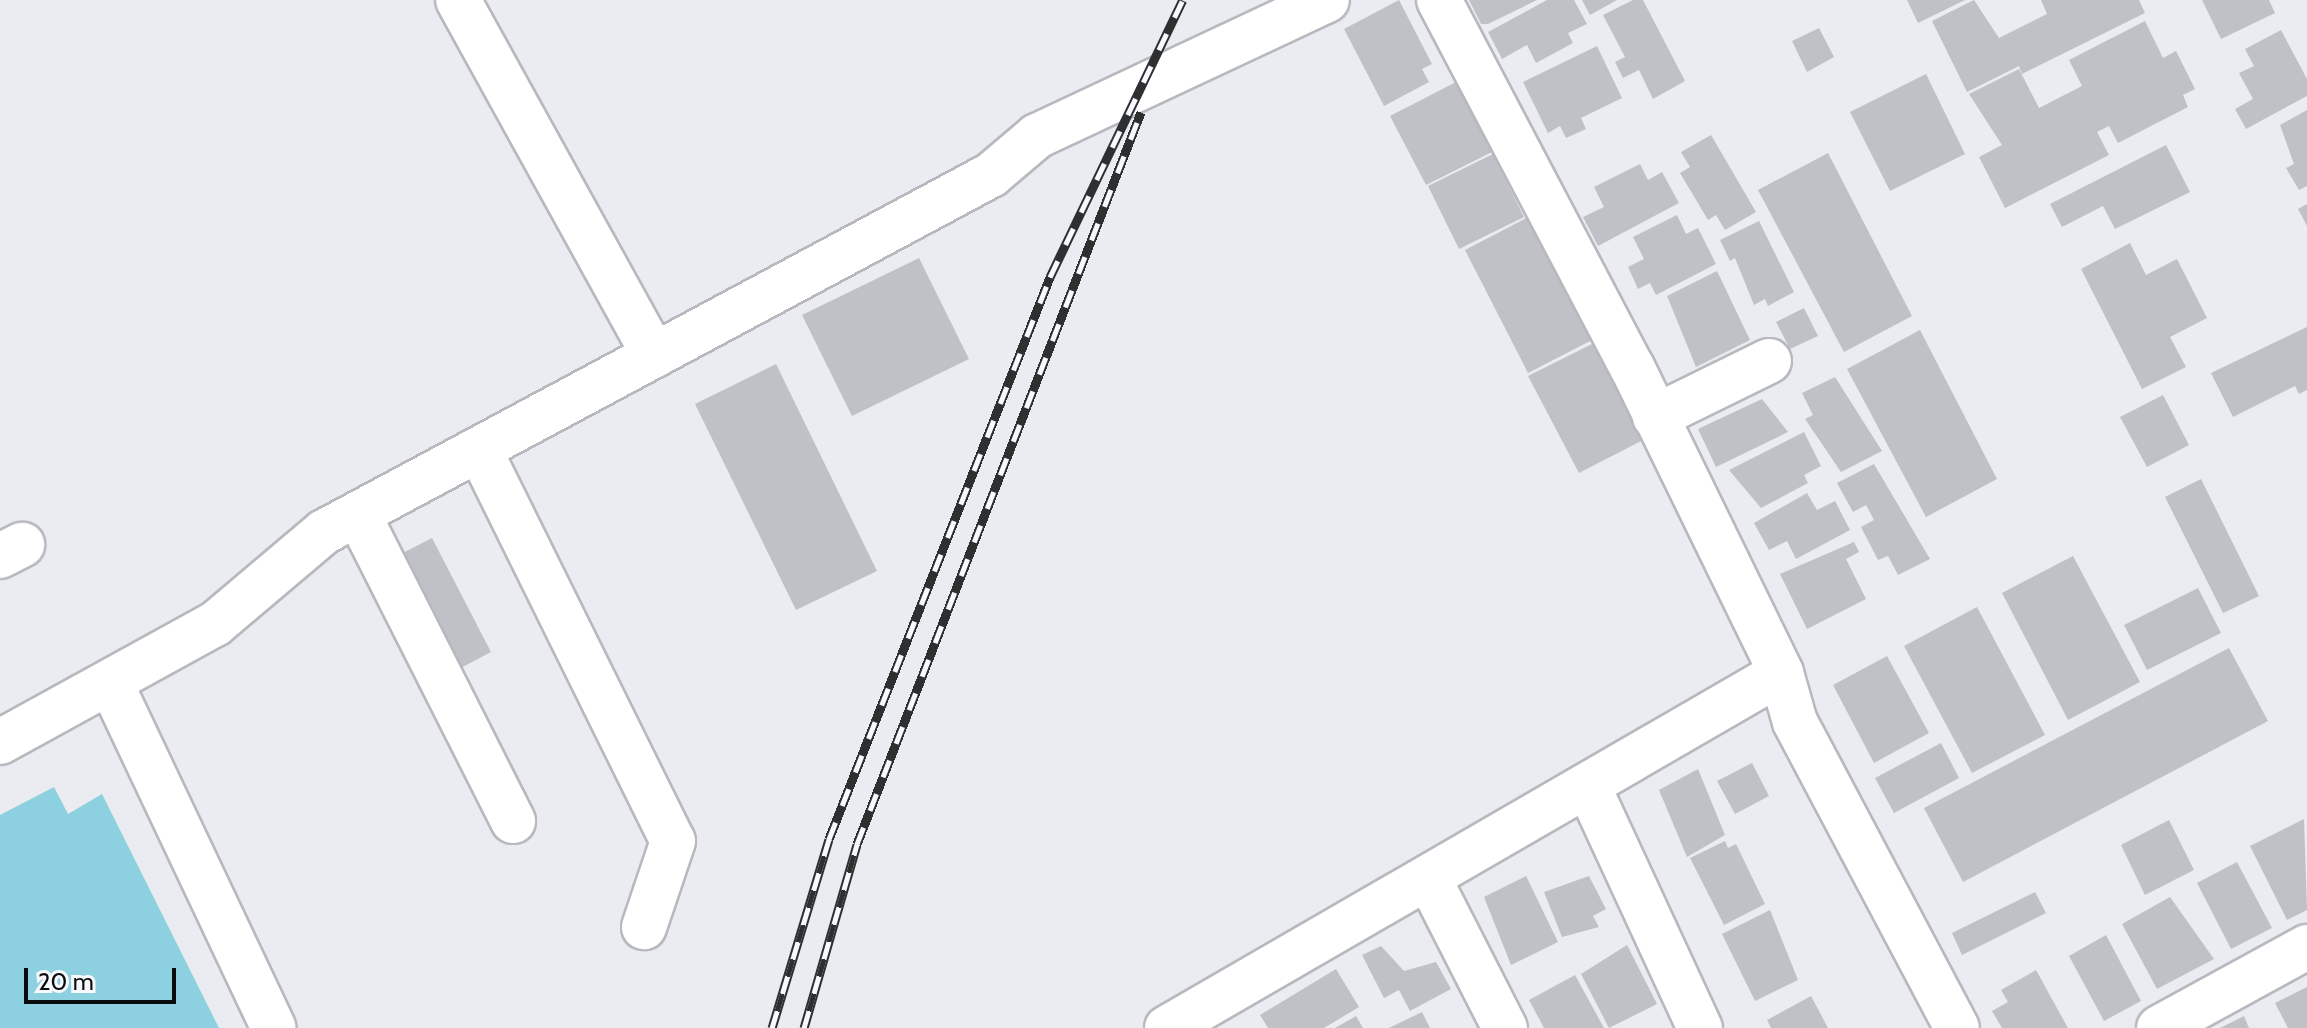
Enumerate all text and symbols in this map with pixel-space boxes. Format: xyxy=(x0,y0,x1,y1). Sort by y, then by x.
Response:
scale bar xyxy=(28,952,180,1002)
text: 20 m xyxy=(38,967,94,996)

